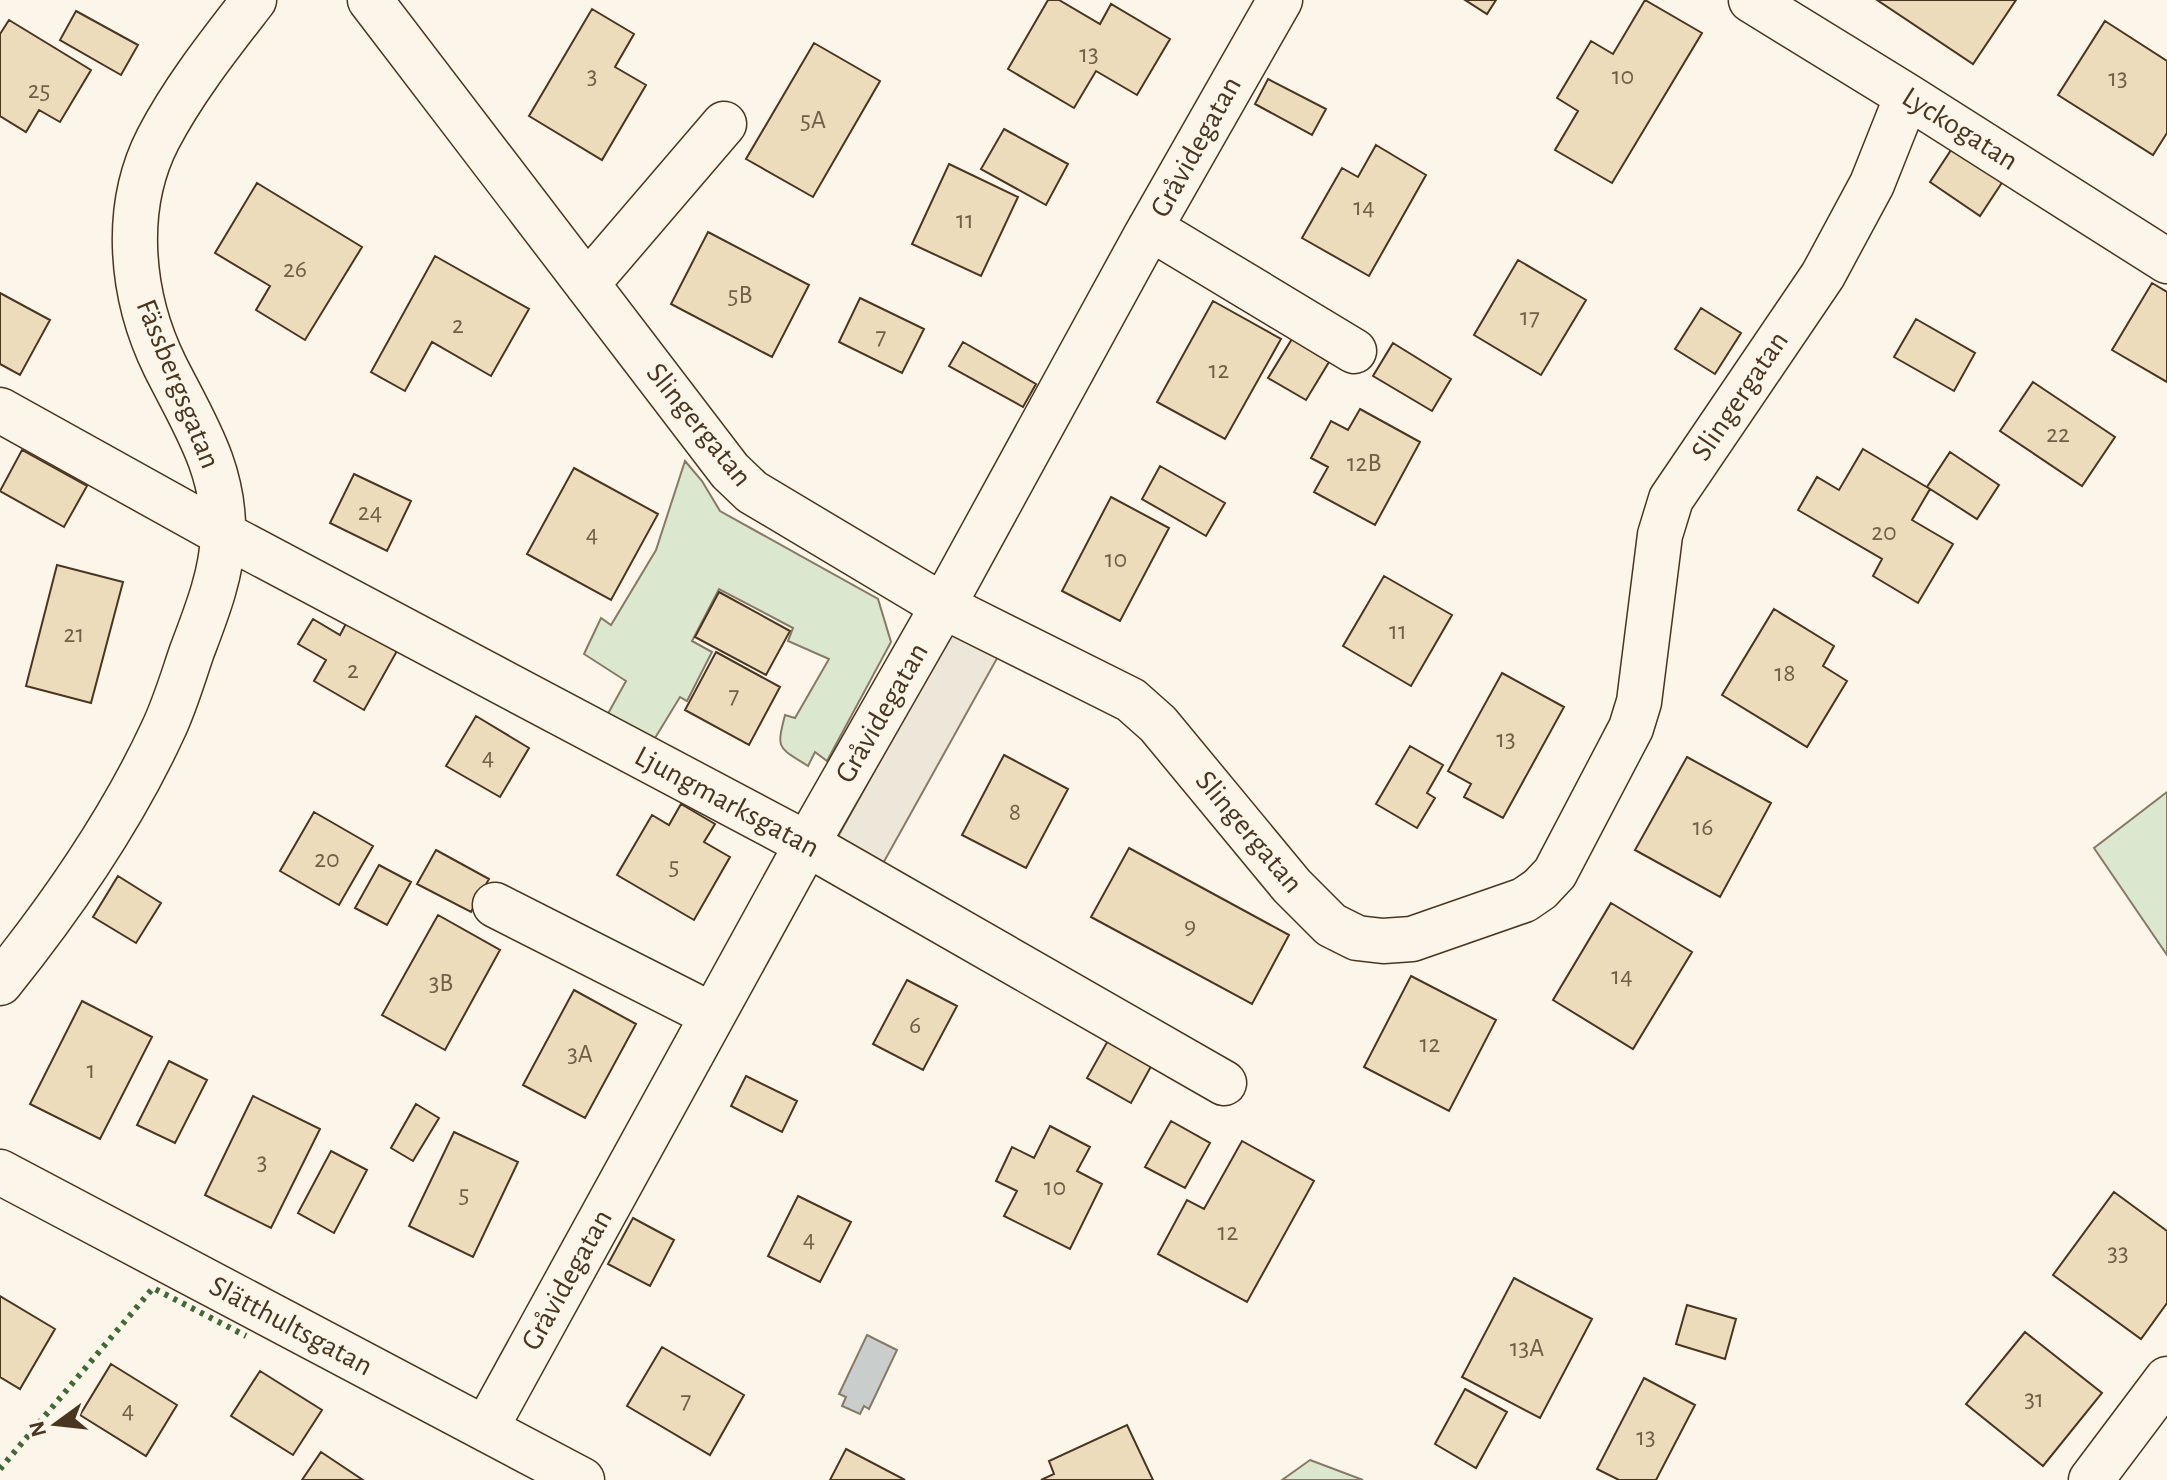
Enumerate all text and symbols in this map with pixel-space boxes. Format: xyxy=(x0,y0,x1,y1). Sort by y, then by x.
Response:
house number: 13 xyxy=(1079,41,1099,67)
house number: 3 xyxy=(587,63,597,89)
house number: 10 xyxy=(1612,63,1634,89)
house number: 13 xyxy=(2108,65,2128,91)
street label: Gråvidegatan xyxy=(1145,72,1247,222)
house number: 25 xyxy=(28,77,50,103)
street label: Lyckogatan xyxy=(1897,82,2023,176)
house number: 5A xyxy=(800,107,826,133)
house number: 14 xyxy=(1353,194,1375,220)
house number: 11 xyxy=(956,207,974,233)
house number: 26 xyxy=(283,256,307,282)
house number: 5B xyxy=(728,282,752,308)
street label: Fässbergsgatan xyxy=(130,295,226,473)
house number: 17 xyxy=(1520,304,1540,330)
house number: 2 xyxy=(452,312,464,338)
house number: 7 xyxy=(876,323,887,349)
street label: Slingergatan xyxy=(1686,326,1794,466)
house number: 12 xyxy=(1209,357,1230,383)
street label: Slingergatan xyxy=(641,358,757,492)
house number: 22 xyxy=(2046,421,2070,447)
house number: 12B xyxy=(1347,450,1381,476)
house number: 24 xyxy=(358,499,382,525)
house number: 20 xyxy=(1871,519,1897,545)
house number: 4 xyxy=(586,521,598,547)
house number: 10 xyxy=(1105,546,1127,572)
house number: 11 xyxy=(1389,618,1407,644)
house number: 21 xyxy=(64,621,84,647)
street label: Gråvidegatan xyxy=(830,638,934,788)
house number: 2 xyxy=(347,657,359,683)
house number: 18 xyxy=(1774,660,1796,686)
house number: 7 xyxy=(729,682,740,708)
house number: 13 xyxy=(1496,726,1516,752)
street label: Ljungmarksgatan xyxy=(630,741,824,863)
house number: 4 xyxy=(482,744,494,770)
street label: Slingergatan xyxy=(1190,765,1308,899)
house number: 8 xyxy=(1009,799,1021,825)
house number: 16 xyxy=(1692,814,1714,840)
house number: 20 xyxy=(314,846,340,872)
house number: 5 xyxy=(669,853,679,879)
house number: 9 xyxy=(1184,913,1196,939)
house number: 14 xyxy=(1611,963,1633,989)
house number: 3B xyxy=(429,970,453,996)
house number: 6 xyxy=(909,1012,921,1038)
house number: 12 xyxy=(1420,1031,1441,1057)
house number: 3A xyxy=(567,1041,593,1067)
house number: 1 xyxy=(87,1057,95,1083)
house number: 3 xyxy=(257,1149,267,1175)
house number: 10 xyxy=(1044,1174,1066,1200)
house number: 5 xyxy=(459,1181,469,1207)
street label: Gråvidegatan xyxy=(516,1205,618,1355)
house number: 12 xyxy=(1218,1219,1239,1245)
house number: 4 xyxy=(803,1226,815,1252)
house number: 33 xyxy=(2107,1240,2129,1266)
street label: Slätthultsgatan xyxy=(205,1271,377,1381)
house number: 13A xyxy=(1510,1335,1544,1361)
north arrow xyxy=(16,1384,96,1464)
house number: 31 xyxy=(2024,1386,2044,1412)
house number: 7 xyxy=(681,1387,692,1413)
house number: 4 xyxy=(122,1397,134,1423)
text: N xyxy=(25,1419,50,1439)
house number: 13 xyxy=(1636,1424,1656,1450)

